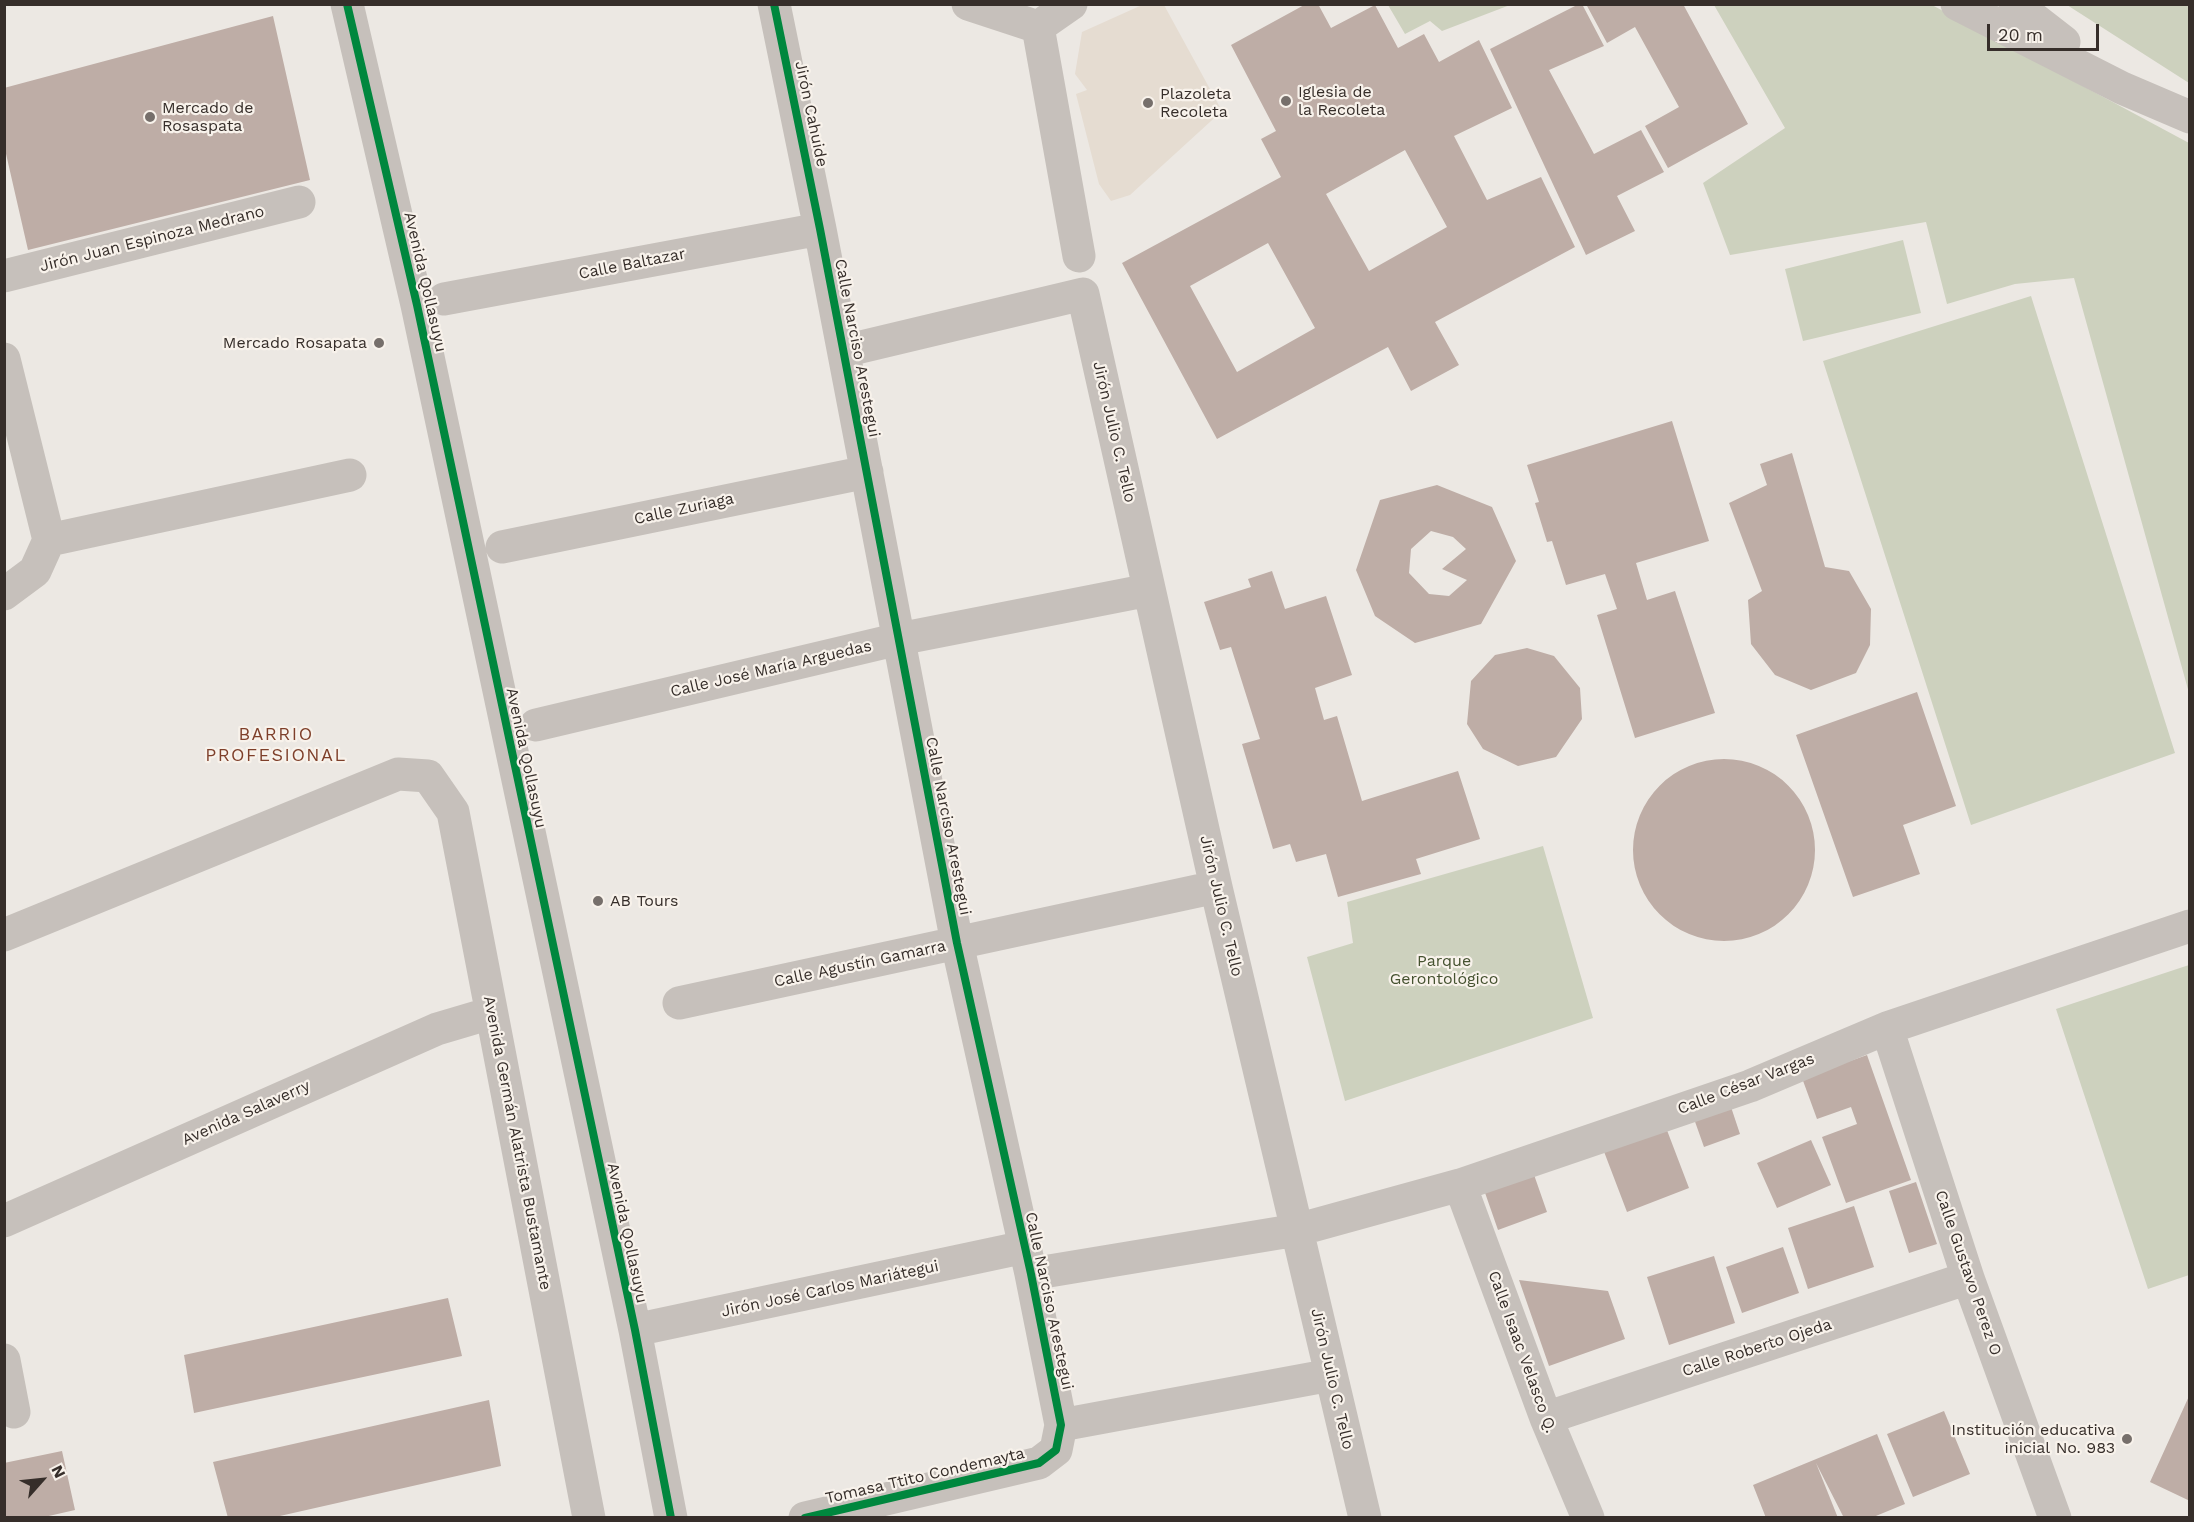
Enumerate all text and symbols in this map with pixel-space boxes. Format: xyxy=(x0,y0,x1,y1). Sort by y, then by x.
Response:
scale bar xyxy=(1990,12,2102,50)
text: 20 m xyxy=(1998,24,2043,45)
street label: Jirón Cahuide xyxy=(790,59,832,169)
place label: Iglesia de la Recoleta xyxy=(1298,82,1385,120)
place label: Plazoleta Recoleta xyxy=(1160,84,1231,122)
marker: Iglesia de la Recoleta xyxy=(1279,94,1293,108)
marker: Plazoleta Recoleta xyxy=(1141,96,1155,110)
place label: Mercado de Rosaspata xyxy=(162,98,253,136)
marker: Mercado de Rosaspata xyxy=(143,110,157,124)
street label: Jirón Juan Espinoza Medrano xyxy=(38,202,266,276)
street label: Avenida Qollasuyu xyxy=(400,210,450,354)
street label: Calle Baltazar xyxy=(577,244,687,284)
street label: Calle Narciso Arestegui xyxy=(830,257,884,439)
place label: Mercado Rosapata xyxy=(223,333,367,353)
marker: Mercado Rosapata xyxy=(372,336,386,350)
street label: Jirón Julio C. Tello xyxy=(1088,359,1140,505)
street label: Calle Zuriaga xyxy=(632,489,736,529)
street label: Calle José María Arguedas xyxy=(669,636,873,702)
street label: Avenida Qollasuyu xyxy=(502,686,550,830)
district label: BARRIO PROFESIONAL xyxy=(205,724,347,766)
street label: Calle Narciso Arestegui xyxy=(921,735,975,917)
street label: Jirón Julio C. Tello xyxy=(1195,833,1247,979)
place label: AB Tours xyxy=(610,891,678,911)
marker: AB Tours xyxy=(591,894,605,908)
street label: Calle Agustín Gamarra xyxy=(772,936,948,992)
park label: Parque Gerontológico xyxy=(1390,951,1498,989)
street label: Avenida Germán Alatrista Bustamante xyxy=(479,994,555,1292)
street label: Calle César Vargas xyxy=(1675,1049,1817,1119)
street label: Avenida Salaverry xyxy=(179,1076,313,1150)
street label: Avenida Qollasuyu xyxy=(603,1161,651,1305)
street label: Calle Gustavo Perez O xyxy=(1931,1188,2005,1358)
street label: Calle Narciso Arestegui xyxy=(1021,1210,1077,1392)
street label: Jirón José Carlos Mariátegui xyxy=(720,1257,940,1321)
street label: Calle Isaac Velasco Q. xyxy=(1484,1268,1560,1436)
street label: Jirón Julio C. Tello xyxy=(1306,1306,1358,1452)
street label: Calle Roberto Ojeda xyxy=(1680,1315,1834,1381)
place label: Institución educativa inicial No. 983 xyxy=(1951,1420,2115,1458)
marker: Institución educativa inicial No. 983 xyxy=(2120,1432,2134,1446)
street label: Tomasa Ttito Condemayta xyxy=(823,1444,1027,1508)
north arrow xyxy=(12,1450,72,1510)
text: N xyxy=(47,1462,70,1481)

